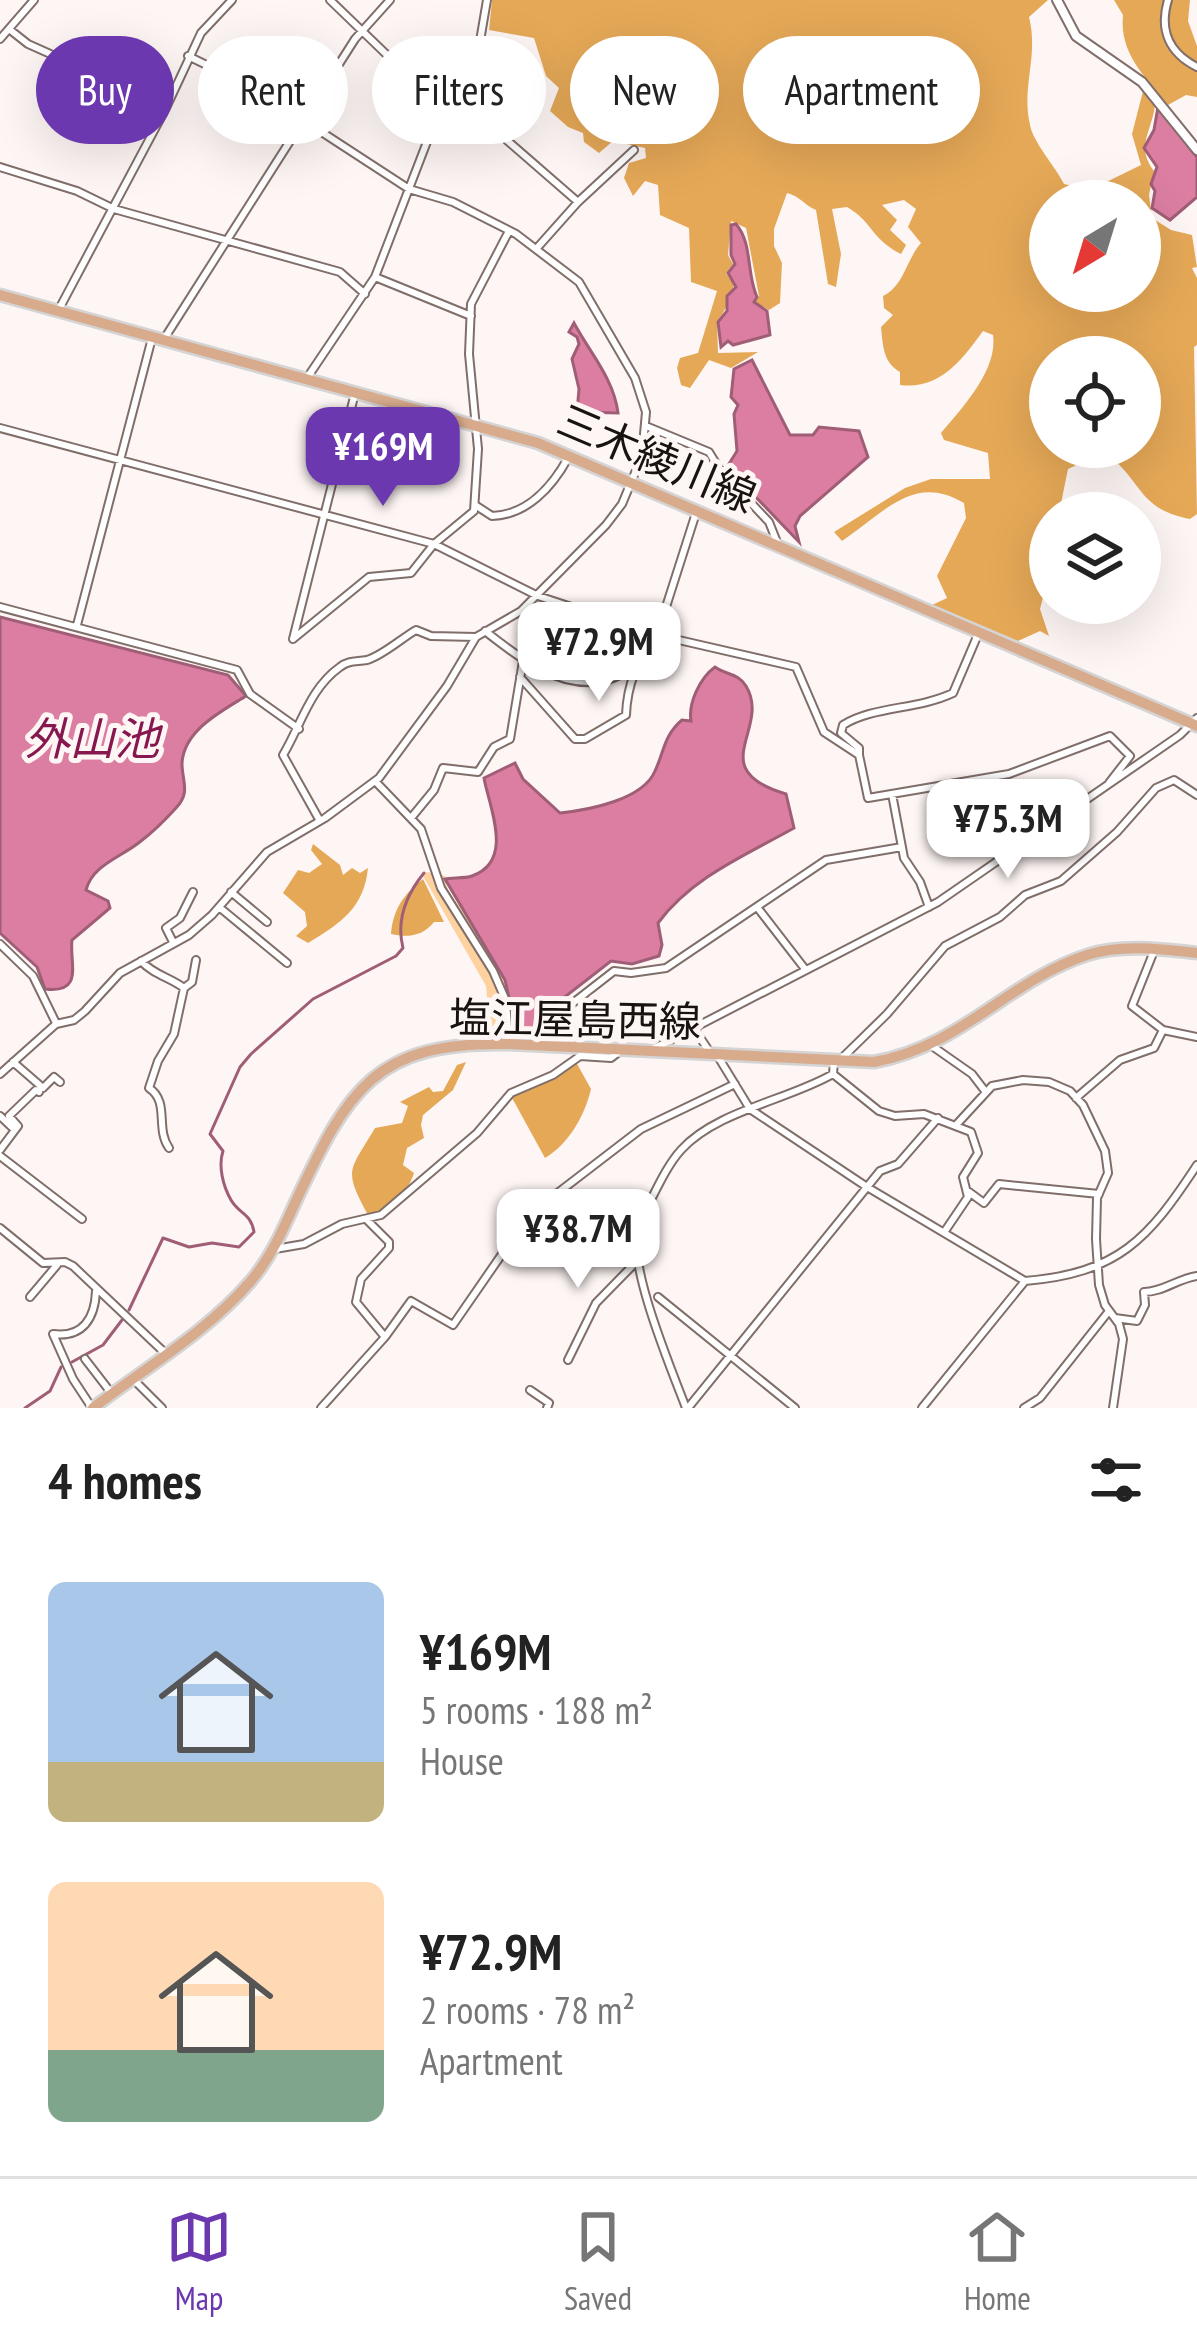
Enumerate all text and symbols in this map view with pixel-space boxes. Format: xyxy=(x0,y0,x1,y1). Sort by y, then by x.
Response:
chip: Buy xyxy=(36,36,174,144)
chip: Rent xyxy=(198,36,348,144)
chip: Filters xyxy=(372,36,546,144)
chip: New xyxy=(570,36,719,144)
chip: Apartment xyxy=(743,36,980,144)
north arrow xyxy=(1029,180,1161,312)
map controls xyxy=(1029,180,1161,624)
button: locate xyxy=(1029,336,1161,468)
street label: 三木綾川線 xyxy=(550,392,764,524)
pin: ¥169M xyxy=(299,407,467,509)
text: ¥169M xyxy=(333,420,433,471)
button: layers xyxy=(1029,492,1161,624)
pin: ¥72.9M xyxy=(501,602,697,704)
text: ¥72.9M xyxy=(545,615,653,666)
water label: 外山池 xyxy=(24,709,163,767)
pin: ¥75.3M xyxy=(910,779,1106,881)
text: ¥75.3M xyxy=(954,792,1062,843)
street label: 塩江屋島西線 xyxy=(449,989,701,1049)
pin: ¥38.7M xyxy=(480,1189,676,1291)
text: ¥38.7M xyxy=(524,1202,632,1253)
text: 4 homes xyxy=(48,1447,202,1513)
icon: filters xyxy=(1083,1447,1149,1513)
text: ¥169M xyxy=(420,1618,551,1684)
icon: home xyxy=(144,1630,288,1774)
text: 5 rooms · 188 m² xyxy=(420,1684,653,1735)
text: House xyxy=(420,1735,504,1786)
text: ¥72.9M xyxy=(420,1918,562,1984)
icon: home xyxy=(144,1930,288,2074)
text: 2 rooms · 78 m² xyxy=(420,1984,635,2035)
text: Apartment xyxy=(420,2035,563,2086)
tab: Map xyxy=(166,2204,232,2319)
tab: Saved xyxy=(564,2204,632,2319)
tab: Home xyxy=(964,2204,1031,2319)

